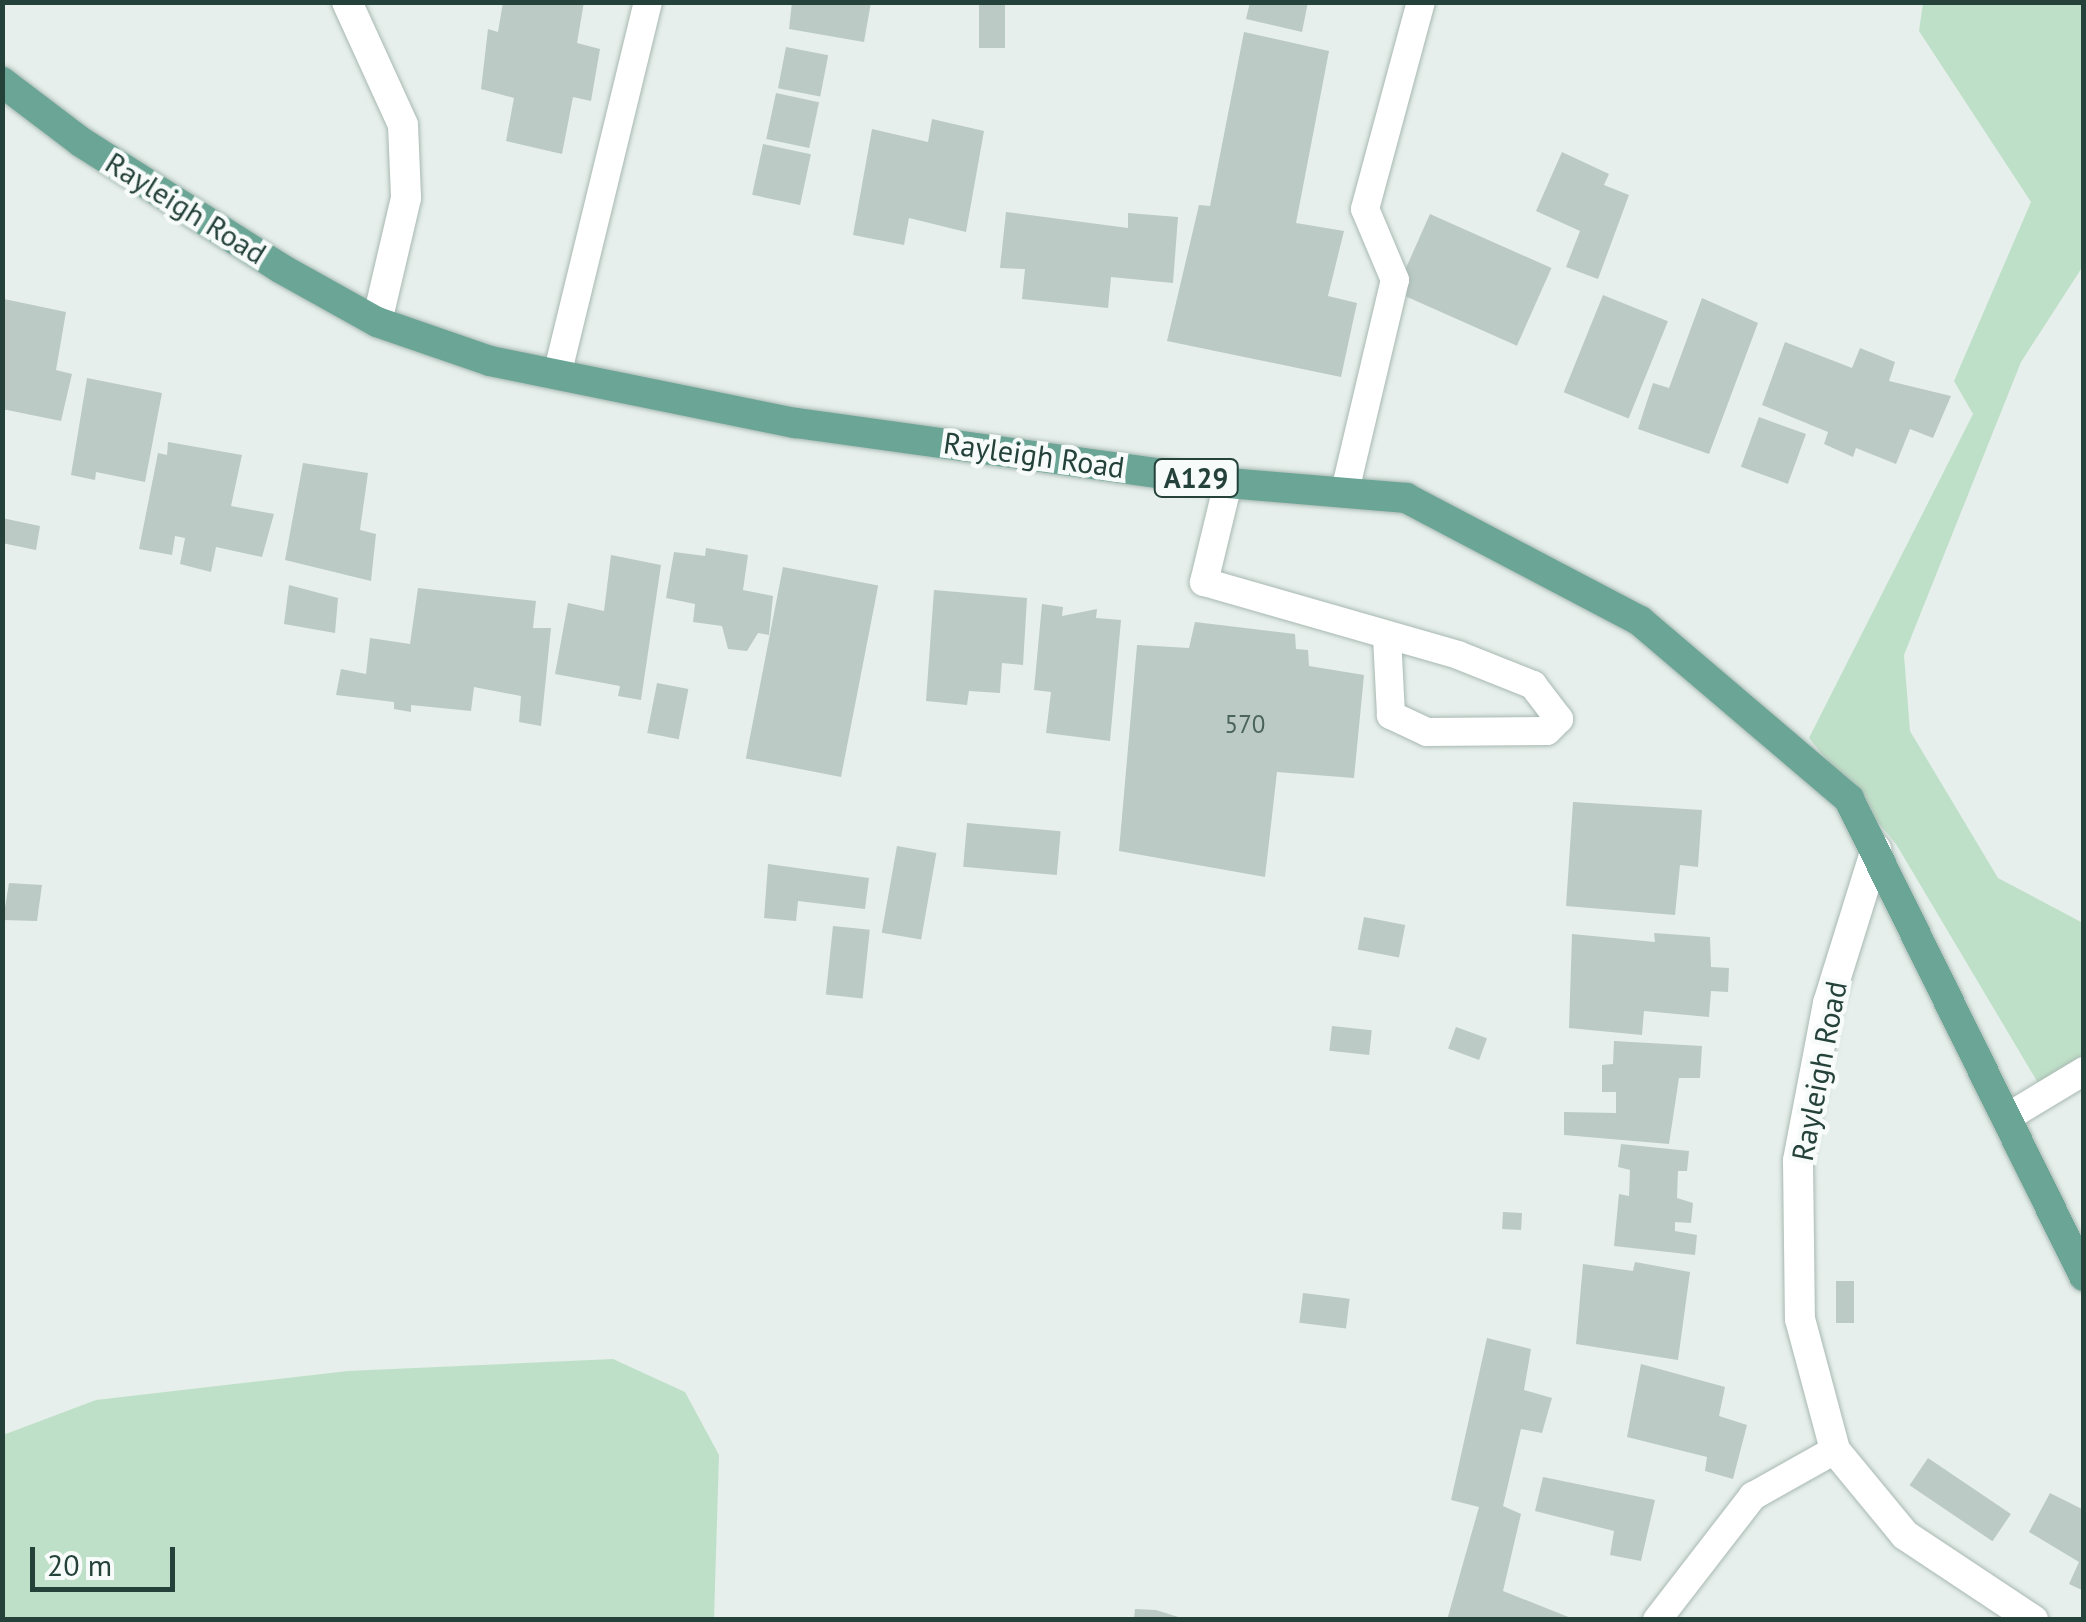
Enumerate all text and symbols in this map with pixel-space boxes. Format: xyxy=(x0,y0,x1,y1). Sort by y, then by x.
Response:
street label: Rayleigh Road xyxy=(99,144,273,272)
street label: Rayleigh Road xyxy=(941,424,1127,486)
road number: A129 xyxy=(1154,455,1238,501)
house number: 570 xyxy=(1225,709,1265,739)
street label: Rayleigh Road xyxy=(1784,978,1854,1164)
scale bar xyxy=(35,1527,180,1589)
text: 20 m xyxy=(47,1545,112,1584)

